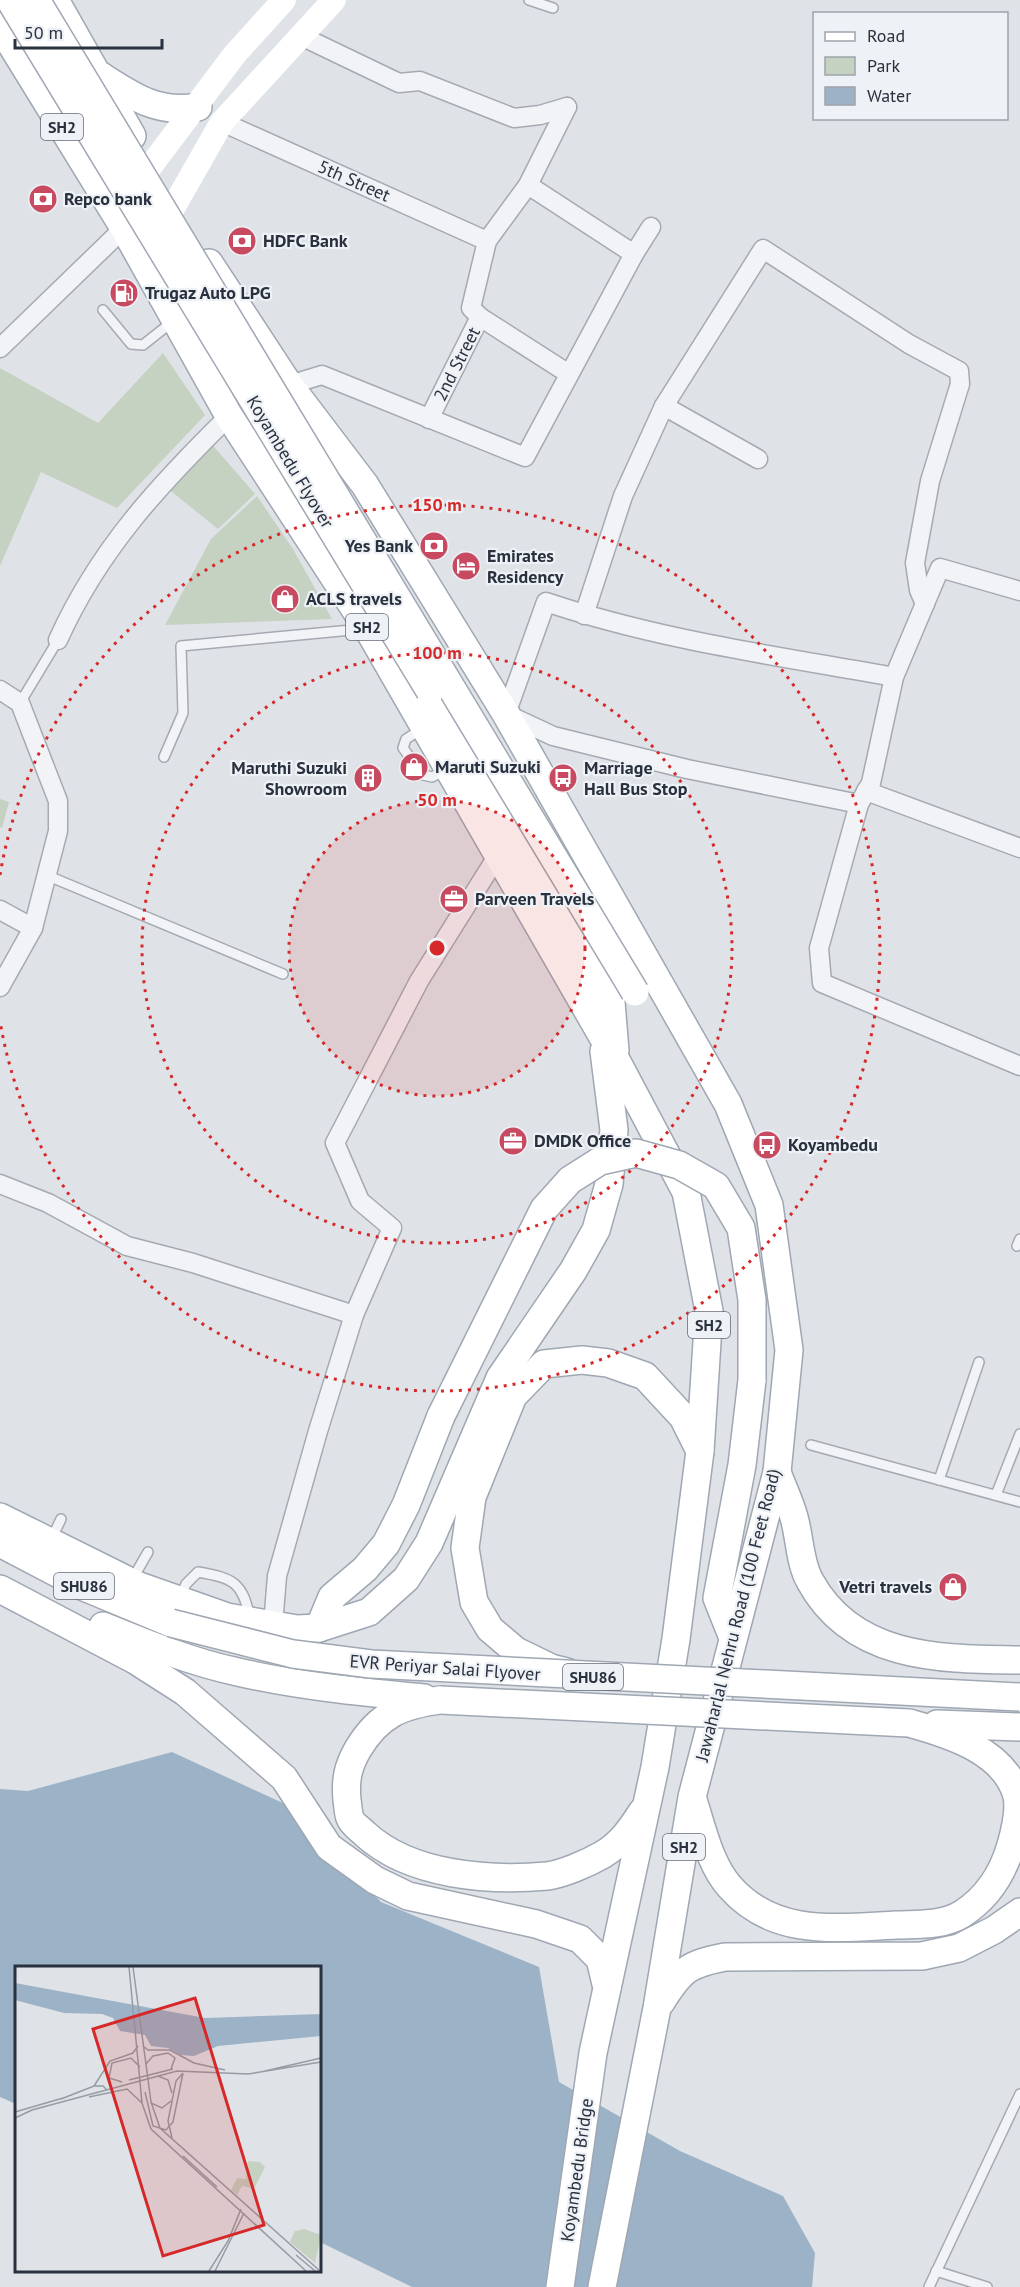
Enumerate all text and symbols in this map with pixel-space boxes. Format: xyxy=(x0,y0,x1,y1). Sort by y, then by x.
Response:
scale bar xyxy=(15,12,162,50)
legend xyxy=(813,12,1008,120)
text: 50 m xyxy=(24,21,63,44)
text: Road xyxy=(867,24,905,47)
text: Park xyxy=(867,54,900,77)
text: Water xyxy=(867,84,911,107)
road number: SH2 xyxy=(41,114,83,140)
street label: 5th Street xyxy=(315,154,394,207)
bank icon: Repco bank xyxy=(27,183,59,215)
place label: Repco bank xyxy=(64,187,152,210)
bank icon: HDFC Bank xyxy=(226,225,258,257)
place label: HDFC Bank xyxy=(263,229,348,252)
fuel station icon: Trugaz Auto LPG xyxy=(108,277,140,309)
place label: Trugaz Auto LPG xyxy=(145,281,271,304)
street label: 2nd Street xyxy=(428,323,485,405)
street label: Koyambedu Flyover xyxy=(242,391,339,532)
text: 150 m xyxy=(412,493,462,516)
bank icon: Yes Bank xyxy=(418,530,450,562)
place label: Yes Bank xyxy=(344,534,413,557)
place label: Emirates Residency xyxy=(487,544,564,588)
hotel icon: Emirates Residency xyxy=(450,550,482,582)
shop icon: ACLS travels xyxy=(269,583,301,615)
place label: ACLS travels xyxy=(306,587,402,610)
road number: SH2 xyxy=(346,614,388,640)
text: 100 m xyxy=(412,641,462,664)
shop icon: Maruti Suzuki xyxy=(398,751,430,783)
place label: Maruti Suzuki xyxy=(435,755,541,778)
place label: Maruthi Suzuki Showroom xyxy=(231,756,347,800)
place label: Marriage Hall Bus Stop xyxy=(584,756,688,800)
building icon: Maruthi Suzuki Showroom xyxy=(352,762,384,794)
bus stop icon: Marriage Hall Bus Stop xyxy=(547,762,579,794)
text: 50 m xyxy=(417,788,457,811)
office icon: Parveen Travels xyxy=(438,883,470,915)
place label: Parveen Travels xyxy=(475,887,595,910)
centre of rings xyxy=(427,938,447,958)
office icon: DMDK Office xyxy=(497,1125,529,1157)
place label: DMDK Office xyxy=(534,1129,631,1152)
bus stop icon: Koyambedu xyxy=(751,1129,783,1161)
place label: Koyambedu xyxy=(788,1133,878,1156)
road number: SH2 xyxy=(688,1312,730,1338)
street label: Jawaharlal Nehru Road (100 Feet Road) xyxy=(690,1466,785,1765)
shop icon: Vetri travels xyxy=(937,1571,969,1603)
road number: SHU86 xyxy=(54,1573,114,1599)
place label: Vetri travels xyxy=(838,1575,932,1598)
street label: EVR Periyar Salai Flyover xyxy=(349,1649,541,1686)
road number: SHU86 xyxy=(563,1664,623,1690)
road number: SH2 xyxy=(663,1834,705,1860)
inset map xyxy=(15,1966,321,2272)
street label: Koyambedu Bridge xyxy=(555,2097,598,2243)

